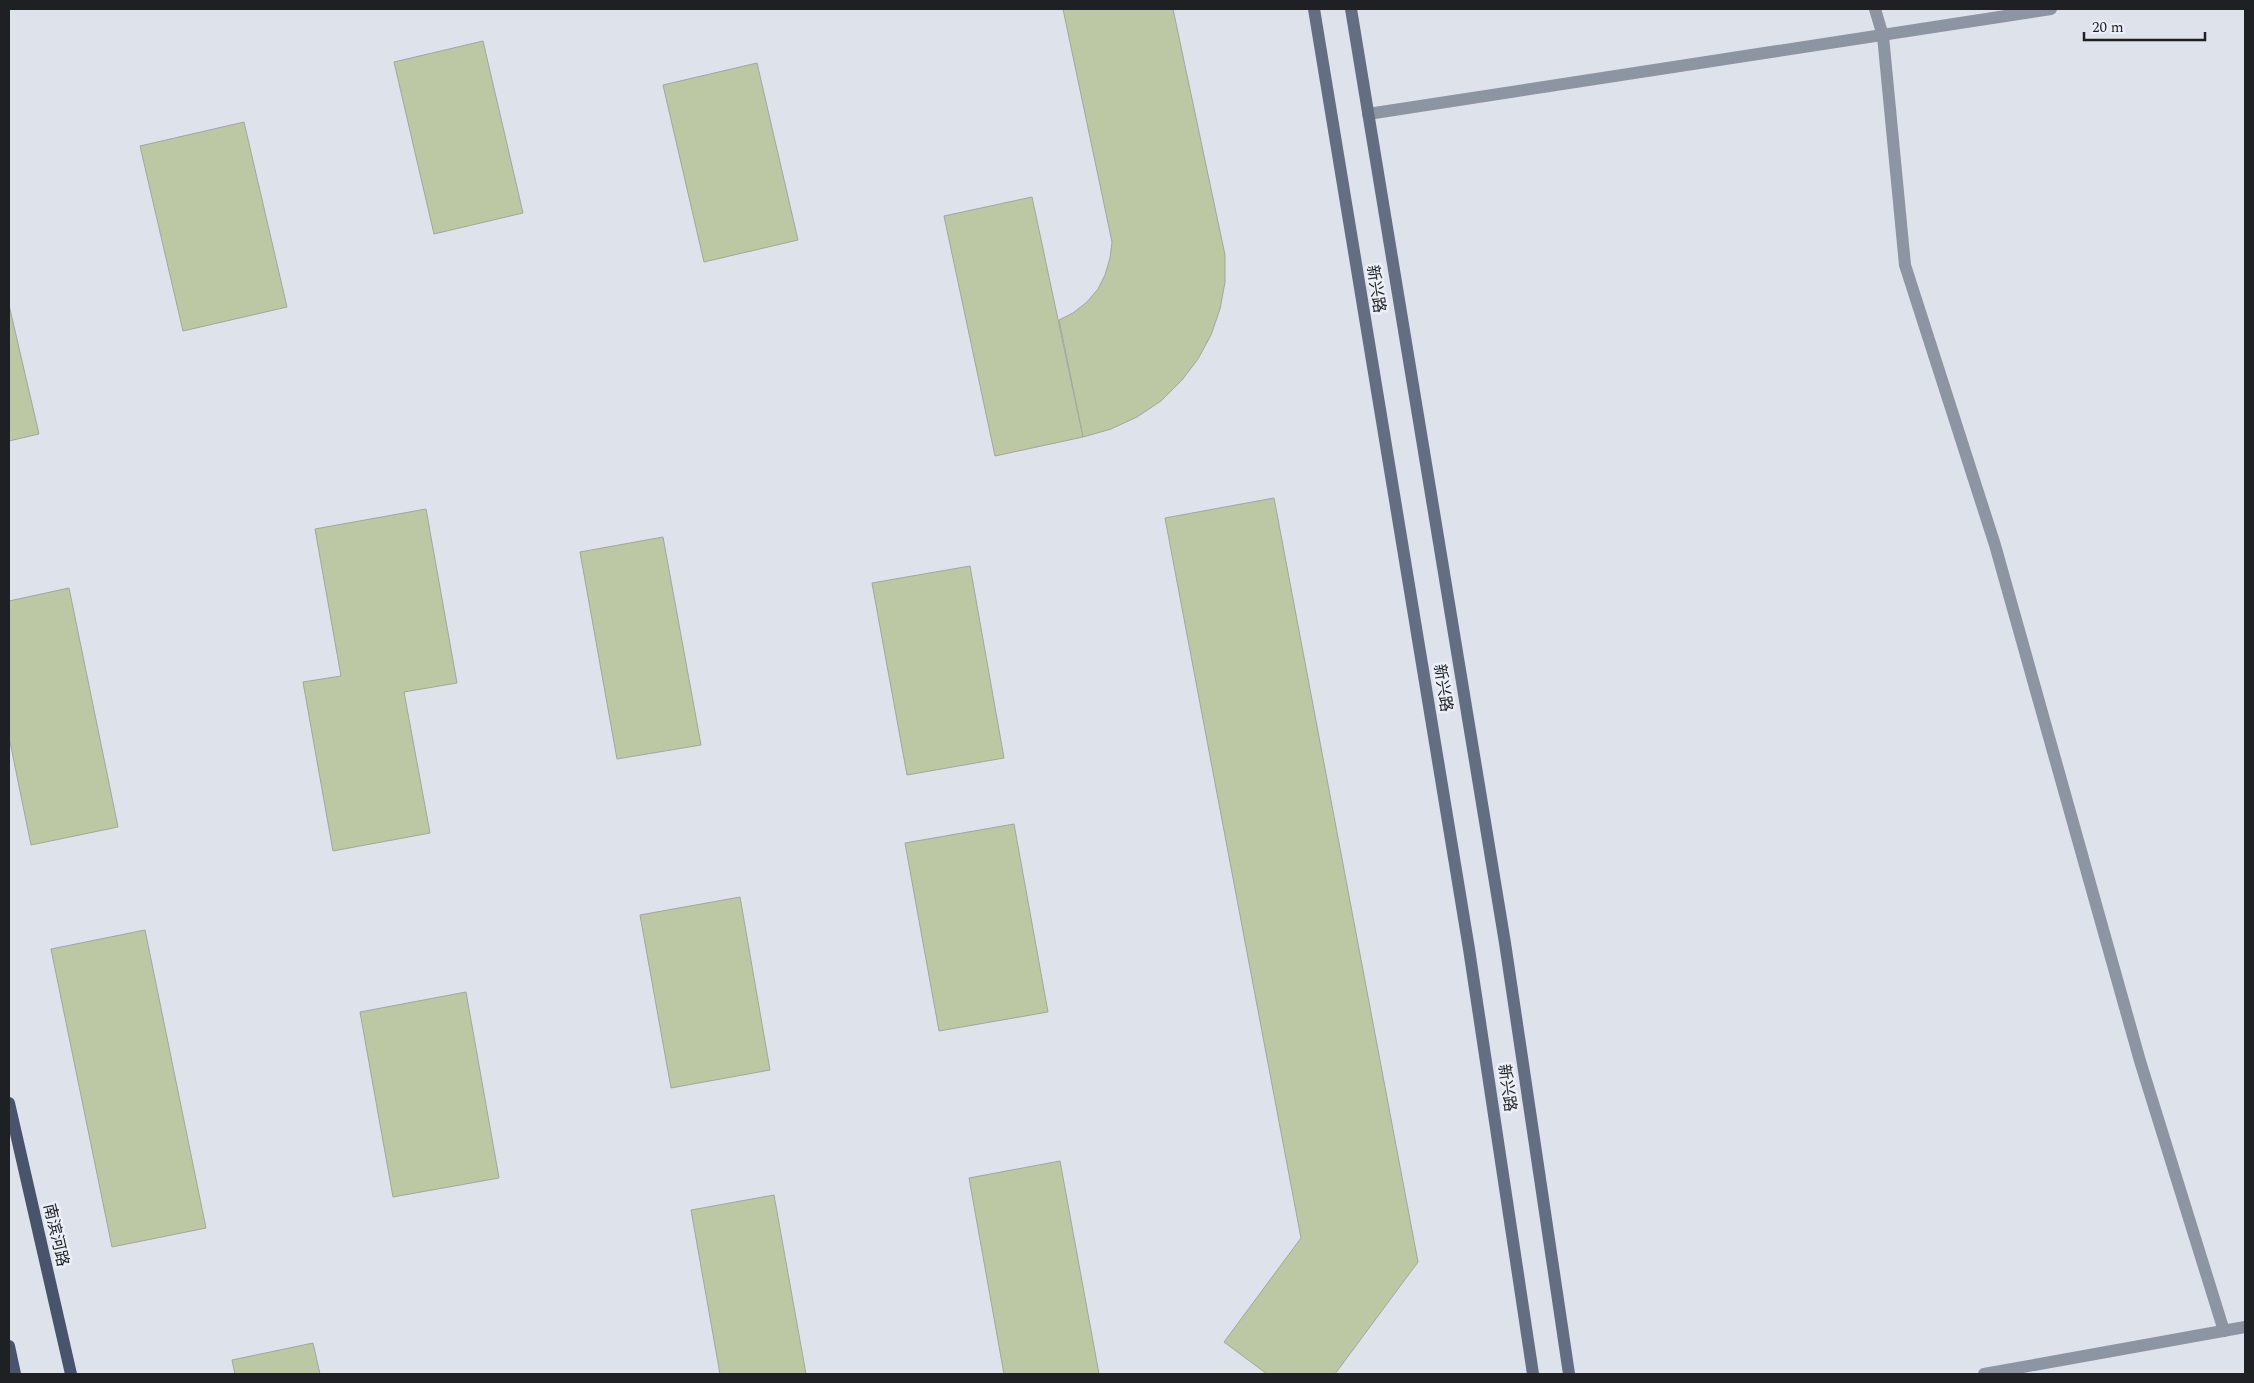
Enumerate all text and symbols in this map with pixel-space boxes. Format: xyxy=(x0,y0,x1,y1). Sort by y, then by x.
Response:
scale bar xyxy=(2084,10,2205,42)
text: 20 m xyxy=(2092,16,2124,39)
street label: 新兴路 xyxy=(1360,263,1392,315)
street label: 新兴路 xyxy=(1427,662,1459,714)
street label: 新兴路 xyxy=(1492,1063,1522,1113)
street label: 南滨河路 xyxy=(37,1201,75,1269)

